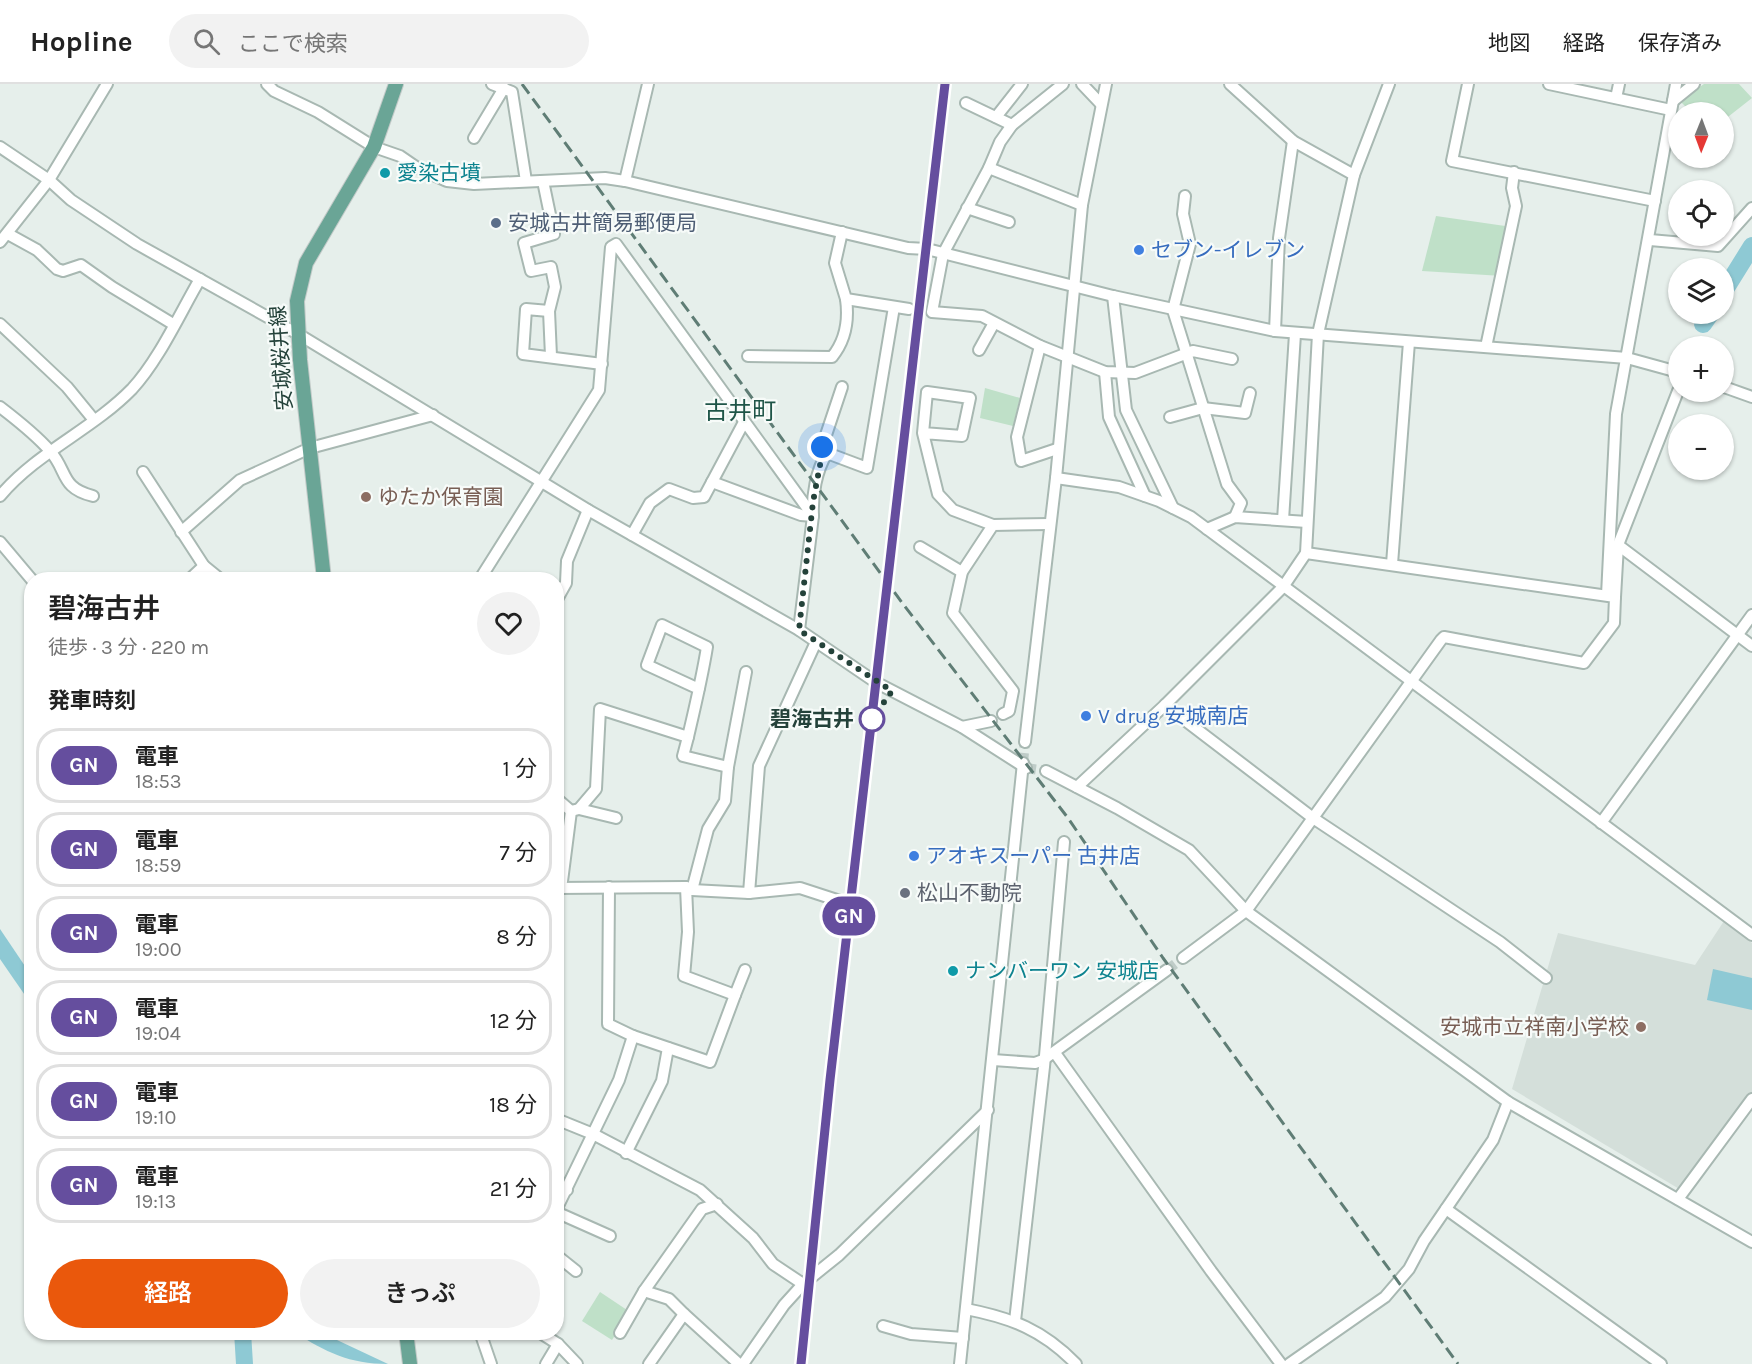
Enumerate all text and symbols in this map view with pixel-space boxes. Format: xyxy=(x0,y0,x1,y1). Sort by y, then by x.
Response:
search box xyxy=(169,14,589,68)
text: Hopline xyxy=(30,25,133,58)
icon: search xyxy=(190,25,223,58)
text: ここで検索 xyxy=(238,31,348,57)
text: 地図 xyxy=(1488,31,1530,55)
text: 経路 xyxy=(1563,31,1605,55)
text: 保存済み xyxy=(1638,31,1722,55)
north arrow xyxy=(1668,102,1734,168)
map controls xyxy=(1668,102,1734,480)
place label: 愛染古墳 xyxy=(397,161,481,185)
marker: 愛染古墳 xyxy=(378,166,392,180)
button: locate xyxy=(1668,180,1734,246)
place label: 安城古井簡易郵便局 xyxy=(508,211,697,235)
marker: 安城古井簡易郵便局 xyxy=(489,216,503,230)
place label: セブン-イレブン xyxy=(1151,238,1305,262)
marker: セブン-イレブン xyxy=(1132,243,1146,257)
button: layers xyxy=(1668,258,1734,324)
street label: 安城桜井線 xyxy=(265,305,297,411)
button: + xyxy=(1668,336,1734,402)
district label: 古井町 xyxy=(704,397,776,425)
button: − xyxy=(1668,414,1734,480)
your location xyxy=(807,432,837,462)
place label: ゆたか保育園 xyxy=(378,485,504,509)
marker: ゆたか保育園 xyxy=(359,490,373,504)
text: 碧海古井 xyxy=(48,592,160,625)
button: heart xyxy=(477,592,540,655)
text: 徒歩 · 3 分 · 220 m xyxy=(48,636,209,659)
text: 発車時刻 xyxy=(48,688,136,714)
place label: V drug 安城南店 xyxy=(1098,704,1248,728)
marker: 碧海古井 xyxy=(859,706,885,732)
place label: 碧海古井 xyxy=(770,707,854,731)
marker: V drug 安城南店 xyxy=(1079,709,1093,723)
text: 電車 xyxy=(135,744,179,770)
text: GN xyxy=(69,753,99,777)
text: 1 分 xyxy=(503,756,537,782)
text: 18:53 xyxy=(135,770,182,793)
text: 電車 xyxy=(135,828,179,854)
text: GN xyxy=(69,837,99,861)
text: 7 分 xyxy=(499,840,537,866)
place label: アオキスーパー 古井店 xyxy=(926,844,1140,868)
marker: アオキスーパー 古井店 xyxy=(907,849,921,863)
text: 18:59 xyxy=(135,854,181,877)
place label: 松山不動院 xyxy=(917,881,1022,905)
marker: 松山不動院 xyxy=(898,886,912,900)
line badge: GN xyxy=(822,896,876,936)
text: GN xyxy=(834,904,864,928)
text: 電車 xyxy=(135,912,179,938)
text: GN xyxy=(69,921,99,945)
text: 8 分 xyxy=(496,924,537,950)
text: 19:00 xyxy=(135,938,182,961)
place label: ナンバーワン 安城店 xyxy=(965,959,1159,983)
marker: ナンバーワン 安城店 xyxy=(946,964,960,978)
text: 電車 xyxy=(135,996,179,1022)
text: GN xyxy=(69,1005,99,1029)
text: 12 分 xyxy=(490,1008,537,1034)
place label: 安城市立祥南小学校 xyxy=(1440,1015,1629,1039)
marker: 安城市立祥南小学校 xyxy=(1634,1020,1648,1034)
text: 19:04 xyxy=(135,1022,181,1045)
text: 電車 xyxy=(135,1080,179,1106)
text: GN xyxy=(69,1089,99,1113)
text: 18 分 xyxy=(489,1092,537,1118)
text: 19:10 xyxy=(135,1106,176,1129)
text: 電車 xyxy=(135,1164,179,1190)
text: GN xyxy=(69,1173,99,1197)
text: 21 分 xyxy=(490,1176,537,1202)
text: 19:13 xyxy=(135,1190,176,1213)
button: 経路 xyxy=(48,1259,288,1328)
button: きっぷ xyxy=(300,1259,540,1328)

